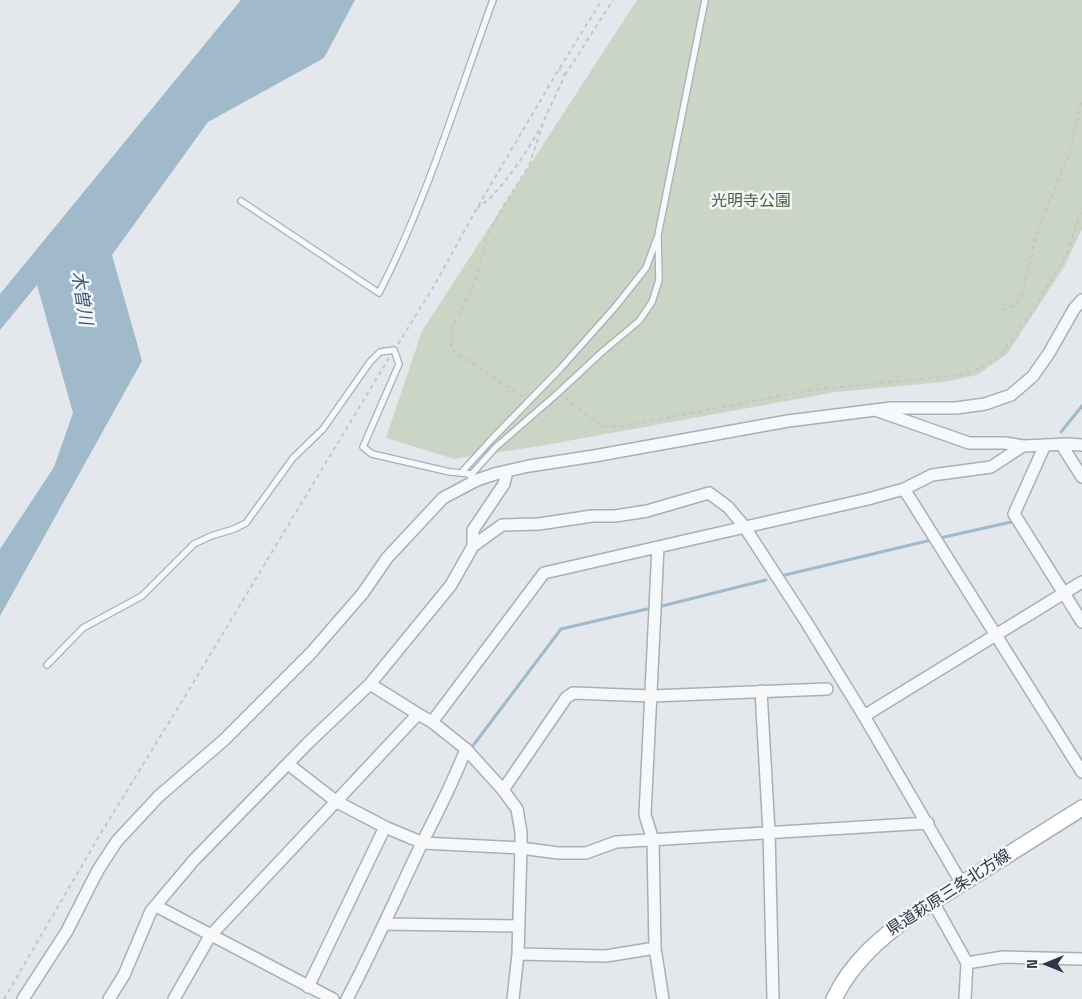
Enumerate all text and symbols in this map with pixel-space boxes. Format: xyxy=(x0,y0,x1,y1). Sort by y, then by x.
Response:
park label: 光明寺公園 xyxy=(711,192,791,212)
water label: 木曽川 xyxy=(66,270,96,326)
street label: 県道萩原三条北方線 xyxy=(883,846,1015,940)
north arrow xyxy=(1022,939,1072,989)
text: N xyxy=(1023,959,1041,969)

